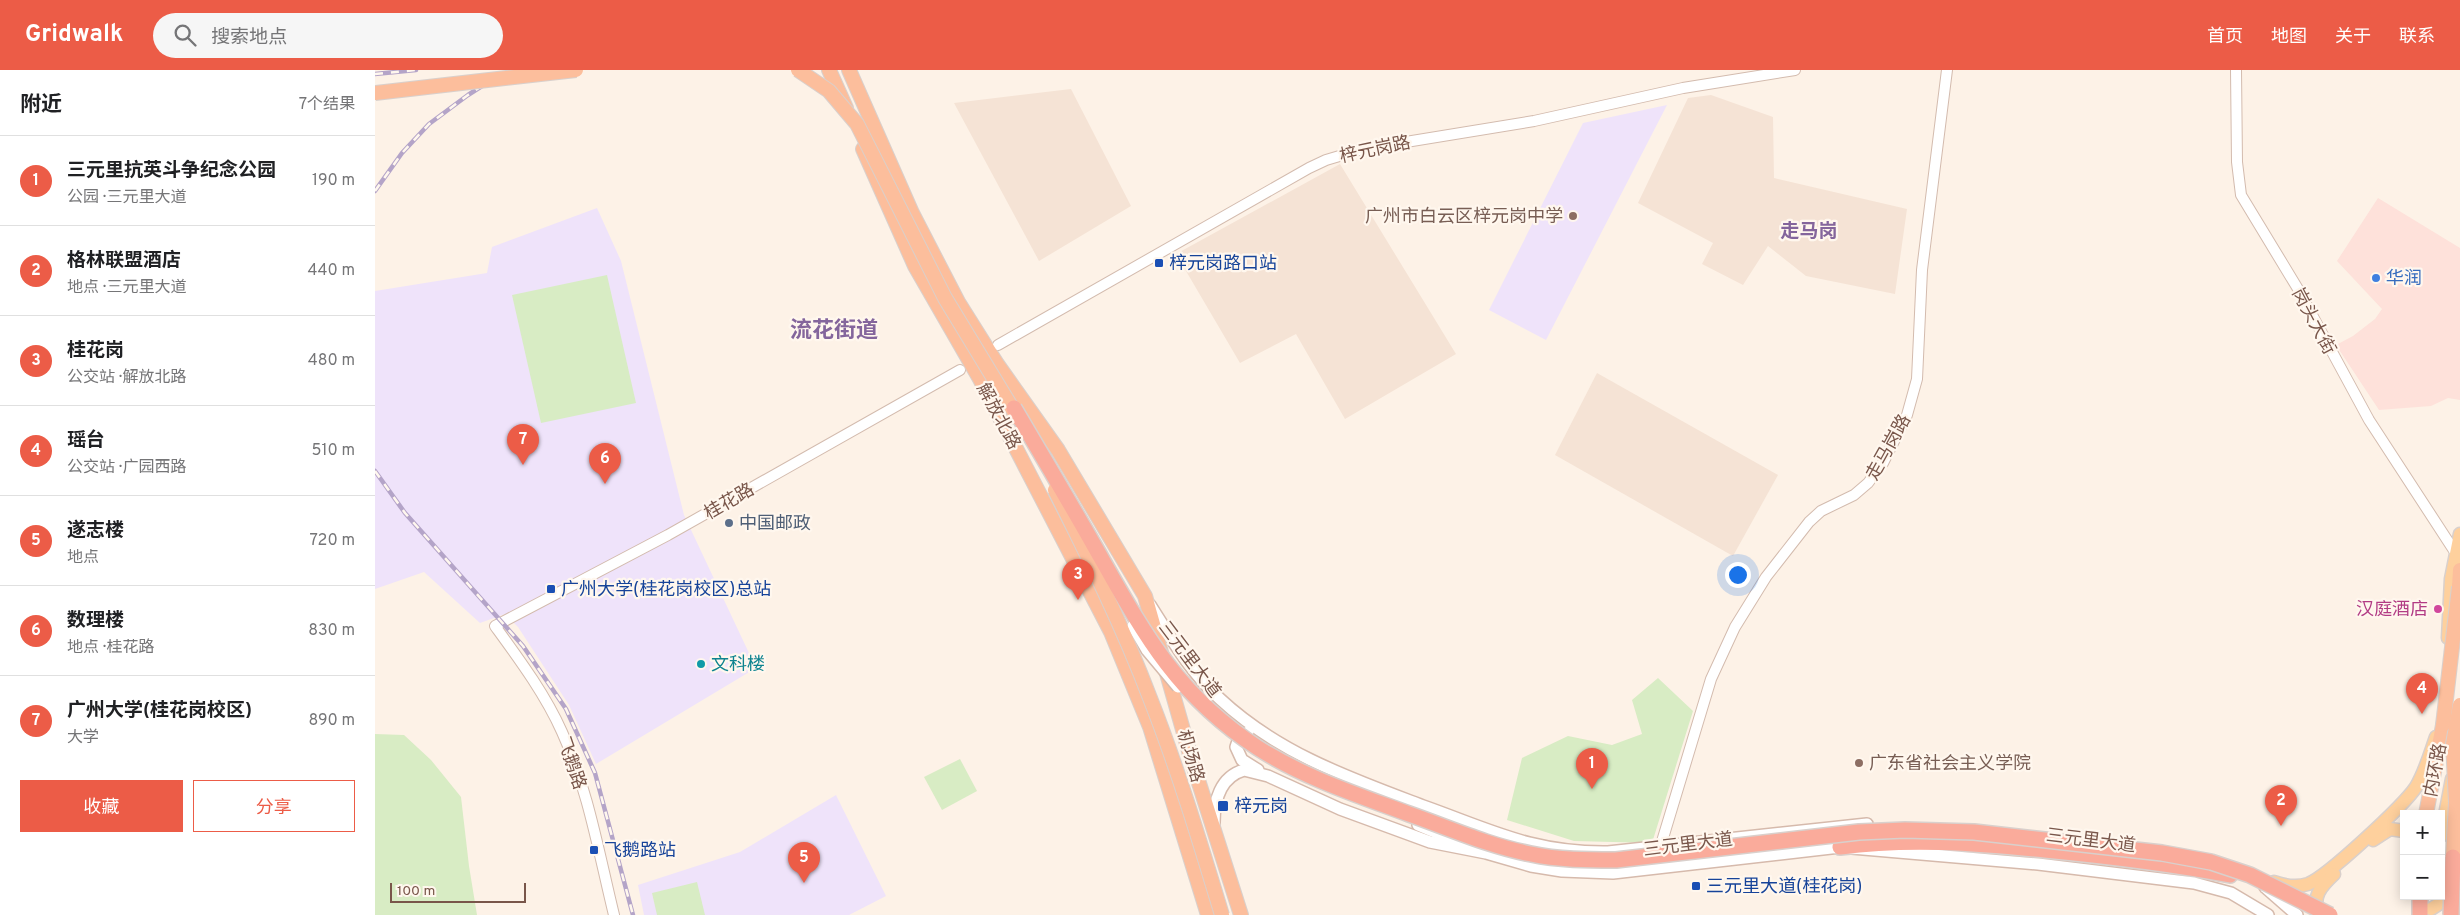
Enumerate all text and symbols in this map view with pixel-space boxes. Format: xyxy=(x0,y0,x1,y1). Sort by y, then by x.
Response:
search box xyxy=(153,13,503,58)
text: Gridwalk xyxy=(25,20,123,50)
icon: search xyxy=(171,21,199,49)
text: 搜索地点 xyxy=(211,26,287,50)
text: 首页 xyxy=(2207,26,2243,49)
text: 地图 xyxy=(2271,26,2307,49)
text: 关于 xyxy=(2335,26,2371,49)
text: 联系 xyxy=(2399,26,2435,49)
text: 附近 xyxy=(20,92,62,119)
text: 7个结果 xyxy=(299,95,355,115)
street label: 梓元岗路 xyxy=(1338,132,1413,169)
text: 三元里抗英斗争纪念公园 xyxy=(67,159,276,183)
text: 1 xyxy=(33,171,39,191)
text: 190 m xyxy=(312,171,355,191)
text: 公园 · 三元里大道 xyxy=(67,188,187,208)
place label: 广州市白云区梓元岗中学 xyxy=(1365,206,1563,229)
marker: 广州市白云区梓元岗中学 xyxy=(1567,210,1579,222)
district label: 走马岗 xyxy=(1780,220,1838,244)
text: 格林联盟酒店 xyxy=(67,249,181,273)
place label: 梓元岗路口站 xyxy=(1169,253,1277,276)
marker: 梓元岗路口站 xyxy=(1153,257,1165,269)
text: 2 xyxy=(31,261,41,281)
text: 440 m xyxy=(308,261,355,281)
place label: 华润 xyxy=(2386,268,2422,291)
marker: 华润 xyxy=(2370,272,2382,284)
text: 地点 · 三元里大道 xyxy=(67,278,187,298)
street label: 岗头大街 xyxy=(2286,285,2340,359)
district label: 流花街道 xyxy=(790,318,878,345)
text: 桂花岗 xyxy=(67,339,124,363)
text: 3 xyxy=(31,351,41,371)
text: 480 m xyxy=(308,351,355,371)
text: 公交站 · 解放北路 xyxy=(67,368,187,388)
street label: 解放北路 xyxy=(971,380,1025,454)
street label: 走马岗路 xyxy=(1862,411,1917,485)
pin: 7 xyxy=(507,424,539,465)
text: 瑶台 xyxy=(67,429,105,453)
text: 4 xyxy=(31,441,41,461)
text: 510 m xyxy=(312,441,355,461)
pin: 6 xyxy=(589,443,621,484)
text: 公交站 · 广园西路 xyxy=(67,458,187,478)
street label: 桂花路 xyxy=(701,479,759,526)
place label: 中国邮政 xyxy=(739,513,811,536)
marker: 中国邮政 xyxy=(723,517,735,529)
text: 遂志楼 xyxy=(67,519,124,543)
text: 5 xyxy=(31,531,41,551)
text: 720 m xyxy=(310,531,355,551)
text: 地点 xyxy=(67,548,99,568)
pin: 3 xyxy=(1062,559,1094,600)
your location xyxy=(1725,562,1751,588)
place label: 广州大学(桂花岗校区)总站 xyxy=(561,579,771,602)
marker: 广州大学(桂花岗校区)总站 xyxy=(545,583,557,595)
place label: 汉庭酒店 xyxy=(2356,599,2428,622)
marker: 汉庭酒店 xyxy=(2432,603,2444,615)
text: 数理楼 xyxy=(67,609,124,633)
street label: 三元里大道 xyxy=(1153,617,1225,703)
text: 6 xyxy=(31,621,41,641)
text: 830 m xyxy=(308,621,355,641)
text: 地点 · 桂花路 xyxy=(67,638,155,658)
place label: 文科楼 xyxy=(711,654,765,677)
marker: 文科楼 xyxy=(695,658,707,670)
pin: 4 xyxy=(2406,673,2438,714)
text: 广州大学(桂花岗校区) xyxy=(67,699,252,723)
text: 7 xyxy=(32,711,40,731)
text: 890 m xyxy=(309,711,355,731)
street label: 机场路 xyxy=(1171,727,1208,786)
text: 大学 xyxy=(67,728,99,748)
street label: 飞鹅路 xyxy=(551,734,590,793)
street label: 内环路 xyxy=(2420,742,2453,799)
pin: 1 xyxy=(1576,748,1608,789)
place label: 广东省社会主义学院 xyxy=(1869,753,2031,776)
marker: 广东省社会主义学院 xyxy=(1853,757,1865,769)
button: 收藏 xyxy=(20,780,183,832)
button: 分享 xyxy=(193,780,355,832)
pin: 2 xyxy=(2265,785,2297,826)
place label: 梓元岗 xyxy=(1234,796,1288,819)
marker: 梓元岗 xyxy=(1216,799,1230,813)
map controls xyxy=(2400,810,2445,900)
button: + xyxy=(2400,810,2445,855)
street label: 三元里大道 xyxy=(2045,825,2137,858)
street label: 三元里大道 xyxy=(1642,829,1734,862)
place label: 飞鹅路站 xyxy=(604,840,676,863)
pin: 5 xyxy=(788,842,820,883)
marker: 飞鹅路站 xyxy=(588,844,600,856)
button: − xyxy=(2400,855,2445,900)
place label: 三元里大道(桂花岗) xyxy=(1706,876,1862,899)
scale bar xyxy=(390,880,526,903)
marker: 三元里大道(桂花岗) xyxy=(1690,880,1702,892)
text: 100 m xyxy=(397,883,435,900)

